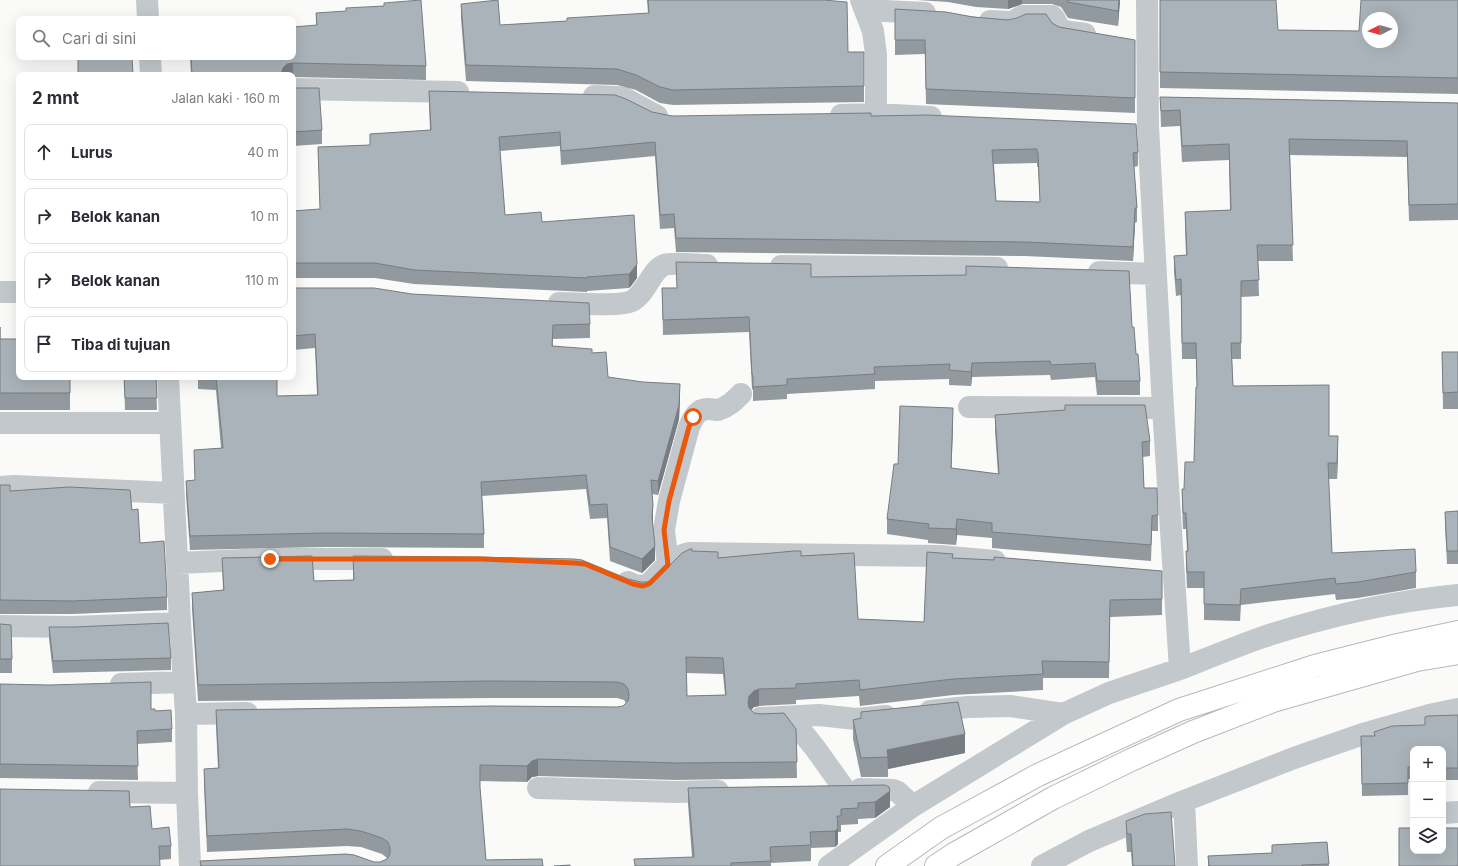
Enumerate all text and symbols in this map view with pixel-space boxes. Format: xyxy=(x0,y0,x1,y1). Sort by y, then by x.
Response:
north arrow xyxy=(1362,12,1398,48)
search box xyxy=(16,16,296,60)
icon: search xyxy=(30,27,52,49)
text: Cari di sini xyxy=(62,29,136,48)
text: 2 mnt xyxy=(32,88,79,108)
text: Jalan kaki · 160 m xyxy=(171,90,280,106)
icon: ahead xyxy=(33,141,55,163)
text: Lurus xyxy=(71,143,113,162)
text: 40 m xyxy=(247,144,279,160)
icon: right xyxy=(33,205,55,227)
text: Belok kanan xyxy=(71,207,160,226)
text: 10 m xyxy=(250,208,279,224)
icon: right xyxy=(33,269,55,291)
text: Belok kanan xyxy=(71,271,160,290)
text: 110 m xyxy=(245,272,279,288)
icon: arrive xyxy=(33,333,55,355)
text: Tiba di tujuan xyxy=(71,335,170,354)
route start xyxy=(684,408,702,426)
route end xyxy=(261,550,279,568)
map controls xyxy=(1410,746,1446,854)
button: + xyxy=(1410,746,1446,782)
button: − xyxy=(1410,782,1446,818)
button: layers xyxy=(1410,818,1446,854)

